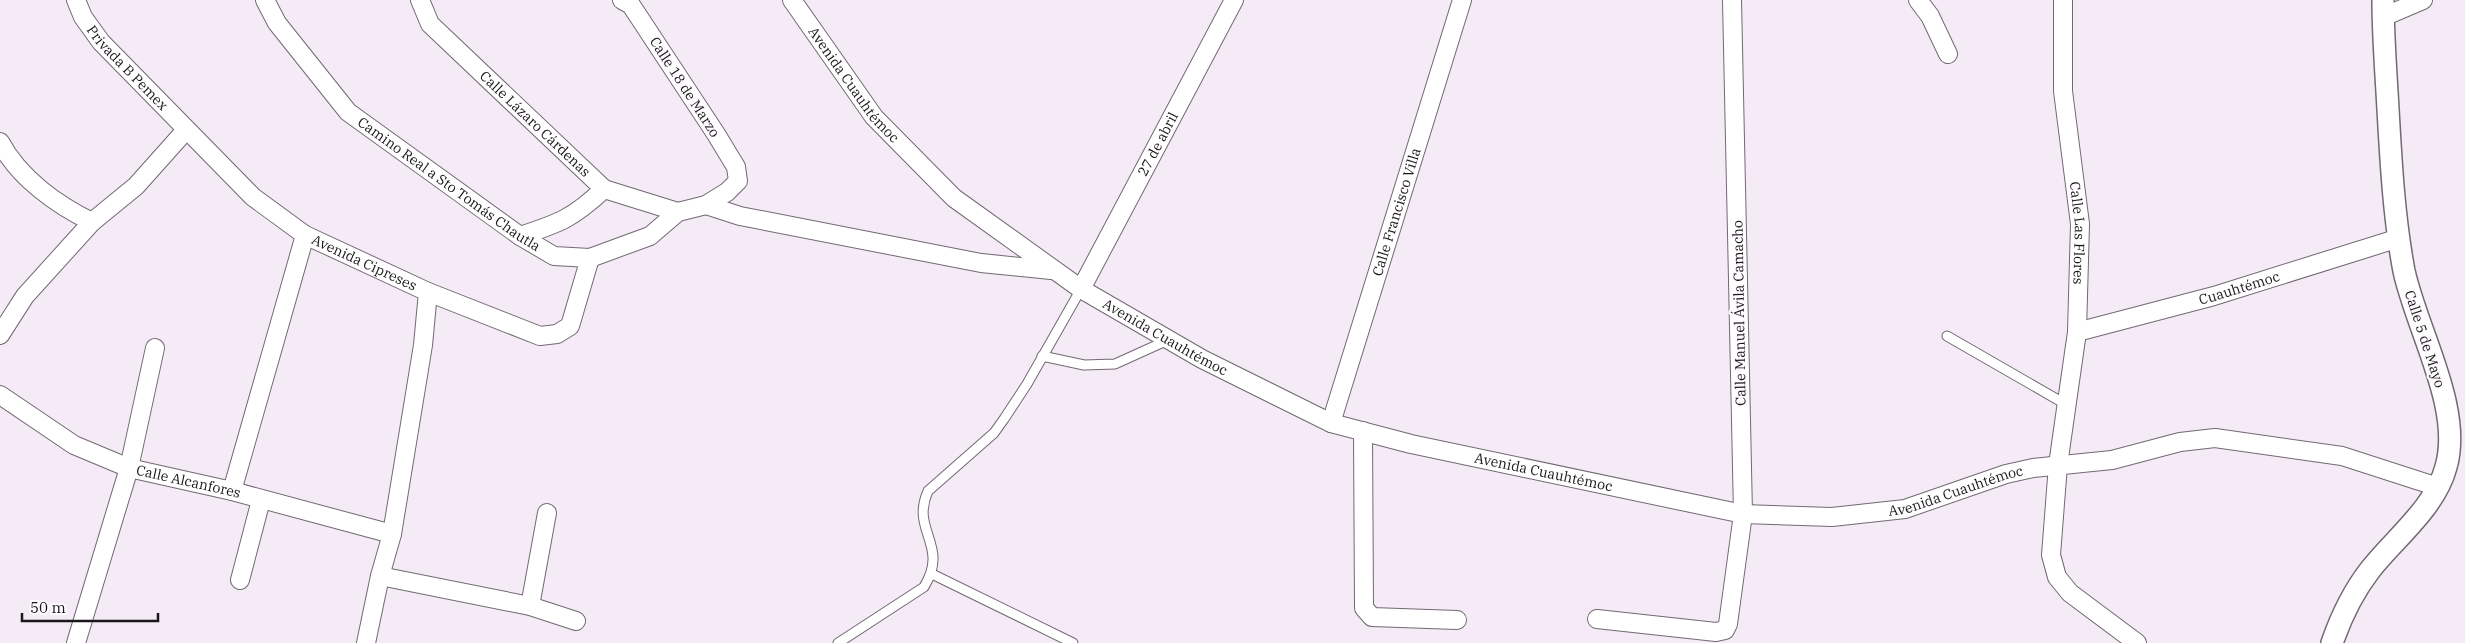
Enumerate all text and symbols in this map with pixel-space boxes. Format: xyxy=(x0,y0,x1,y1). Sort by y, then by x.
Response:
street label: Privada B Pemex xyxy=(83,22,172,114)
street label: Avenida Cuauhtémoc xyxy=(804,23,903,146)
street label: Calle 18 de Marzo xyxy=(646,33,724,141)
street label: Calle Lázaro Cárdenas xyxy=(476,67,595,181)
street label: 27 de abril xyxy=(1133,109,1182,179)
street label: Camino Real a Sto Tomás Chautla xyxy=(354,113,544,255)
street label: Calle Francisco Villa xyxy=(1368,145,1425,278)
street label: Calle Las Flores xyxy=(2066,180,2089,285)
street label: Calle Manuel Ávila Camacho xyxy=(1727,220,1750,406)
street label: Avenida Cipreses xyxy=(309,230,420,295)
street label: Cuauhtémoc xyxy=(2197,267,2282,309)
street label: Calle 5 de Mayo xyxy=(2401,288,2449,390)
street label: Avenida Cuauhtémoc xyxy=(1100,295,1231,379)
street label: Avenida Cuauhtémoc xyxy=(1473,449,1614,495)
street label: Calle Alcanfores xyxy=(135,461,243,502)
street label: Avenida Cuauhtémoc xyxy=(1887,461,2025,520)
scale bar xyxy=(22,590,159,622)
text: 50 m xyxy=(30,598,66,617)

